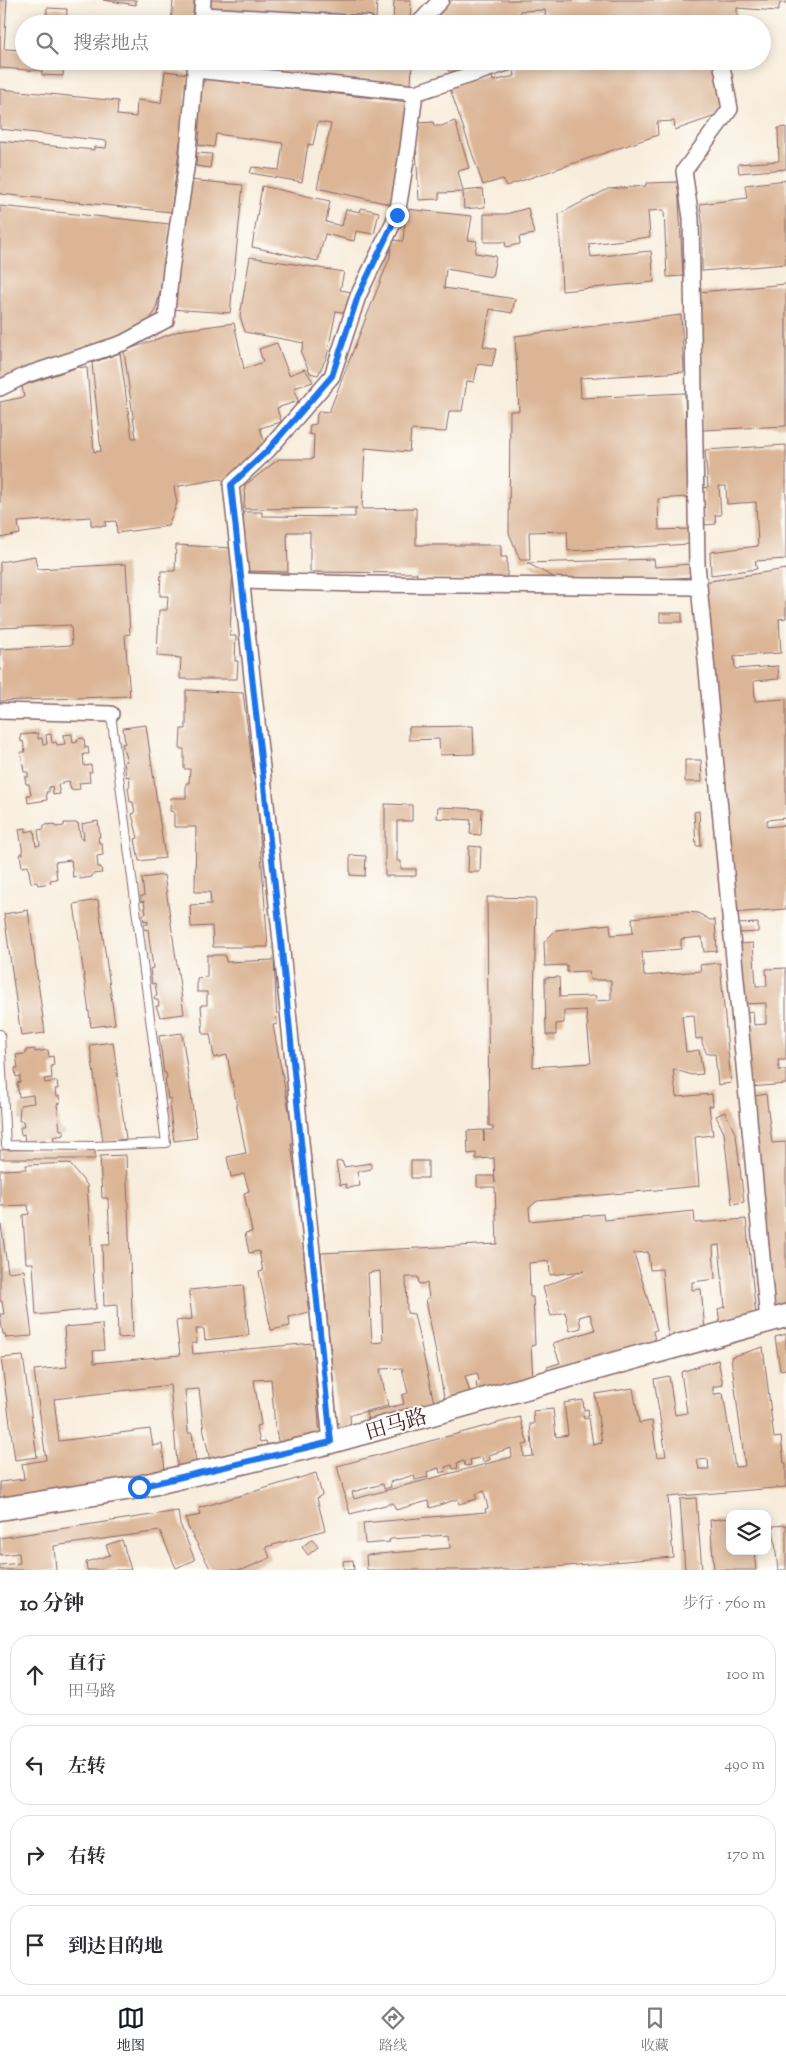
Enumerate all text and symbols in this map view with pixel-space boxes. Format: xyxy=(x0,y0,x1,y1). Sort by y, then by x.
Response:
search box xyxy=(15,15,771,70)
icon: search xyxy=(33,29,61,57)
text: 搜索地点 xyxy=(73,31,149,58)
route end xyxy=(386,204,409,227)
street label: 田马路 xyxy=(362,1403,431,1449)
route start xyxy=(128,1476,151,1499)
map controls xyxy=(726,1510,771,1555)
button: layers xyxy=(726,1510,771,1555)
text: 10 分钟 xyxy=(20,1590,85,1620)
text: 步行 · 760 m xyxy=(682,1593,766,1616)
text: 直行 xyxy=(68,1651,106,1678)
icon: ahead xyxy=(21,1661,49,1689)
text: 100 m xyxy=(726,1664,765,1687)
text: 田马路 xyxy=(68,1681,116,1704)
icon: left xyxy=(21,1751,49,1779)
text: 左转 xyxy=(68,1754,106,1781)
text: 490 m xyxy=(724,1754,765,1777)
icon: right xyxy=(21,1841,49,1869)
text: 右转 xyxy=(68,1844,106,1871)
text: 170 m xyxy=(727,1844,765,1867)
icon: arrive xyxy=(21,1931,49,1959)
text: 到达目的地 xyxy=(68,1934,163,1961)
tab: 地图 xyxy=(117,2004,145,2057)
tab: 路线 xyxy=(379,2004,407,2057)
tab: 收藏 xyxy=(641,2004,669,2057)

